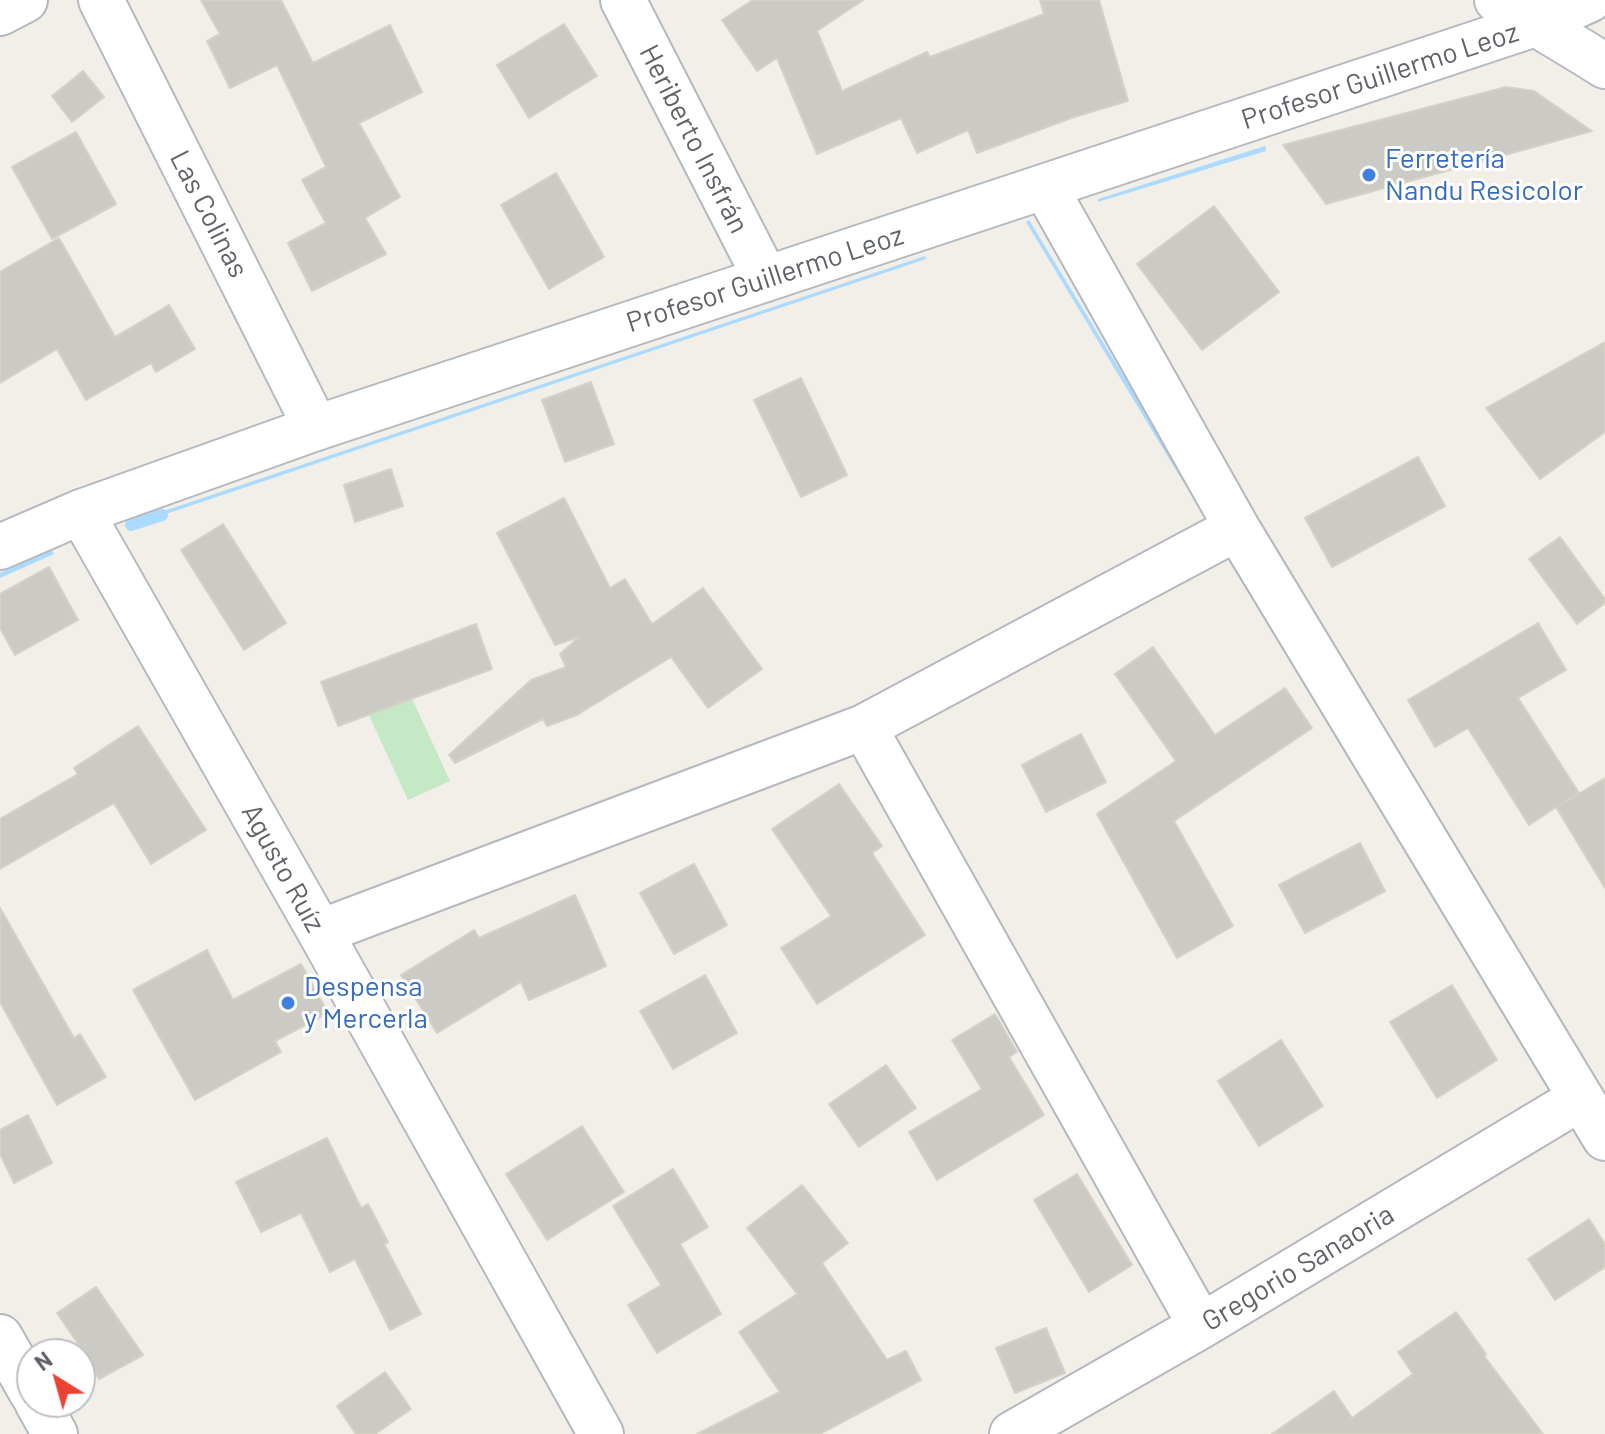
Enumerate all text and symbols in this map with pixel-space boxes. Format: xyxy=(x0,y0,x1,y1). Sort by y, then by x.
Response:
street label: Profesor Guillermo Leoz xyxy=(1237,15,1523,137)
street label: Heriberto Insfrán xyxy=(632,39,756,239)
place label: Ferretería Nandu Resicolor xyxy=(1385,142,1583,208)
street label: Las Colinas xyxy=(163,145,255,283)
marker: Ferretería Nandu Resicolor xyxy=(1360,166,1378,184)
street label: Profesor Guillermo Leoz xyxy=(622,218,908,340)
street label: Agusto Ruíz xyxy=(234,798,332,938)
place label: Despensa y Mercerla xyxy=(304,970,428,1036)
marker: Despensa y Mercerla xyxy=(279,994,297,1012)
street label: Gregorio Sanaoria xyxy=(1196,1198,1400,1338)
north arrow xyxy=(16,1338,96,1418)
text: N xyxy=(29,1346,56,1375)

